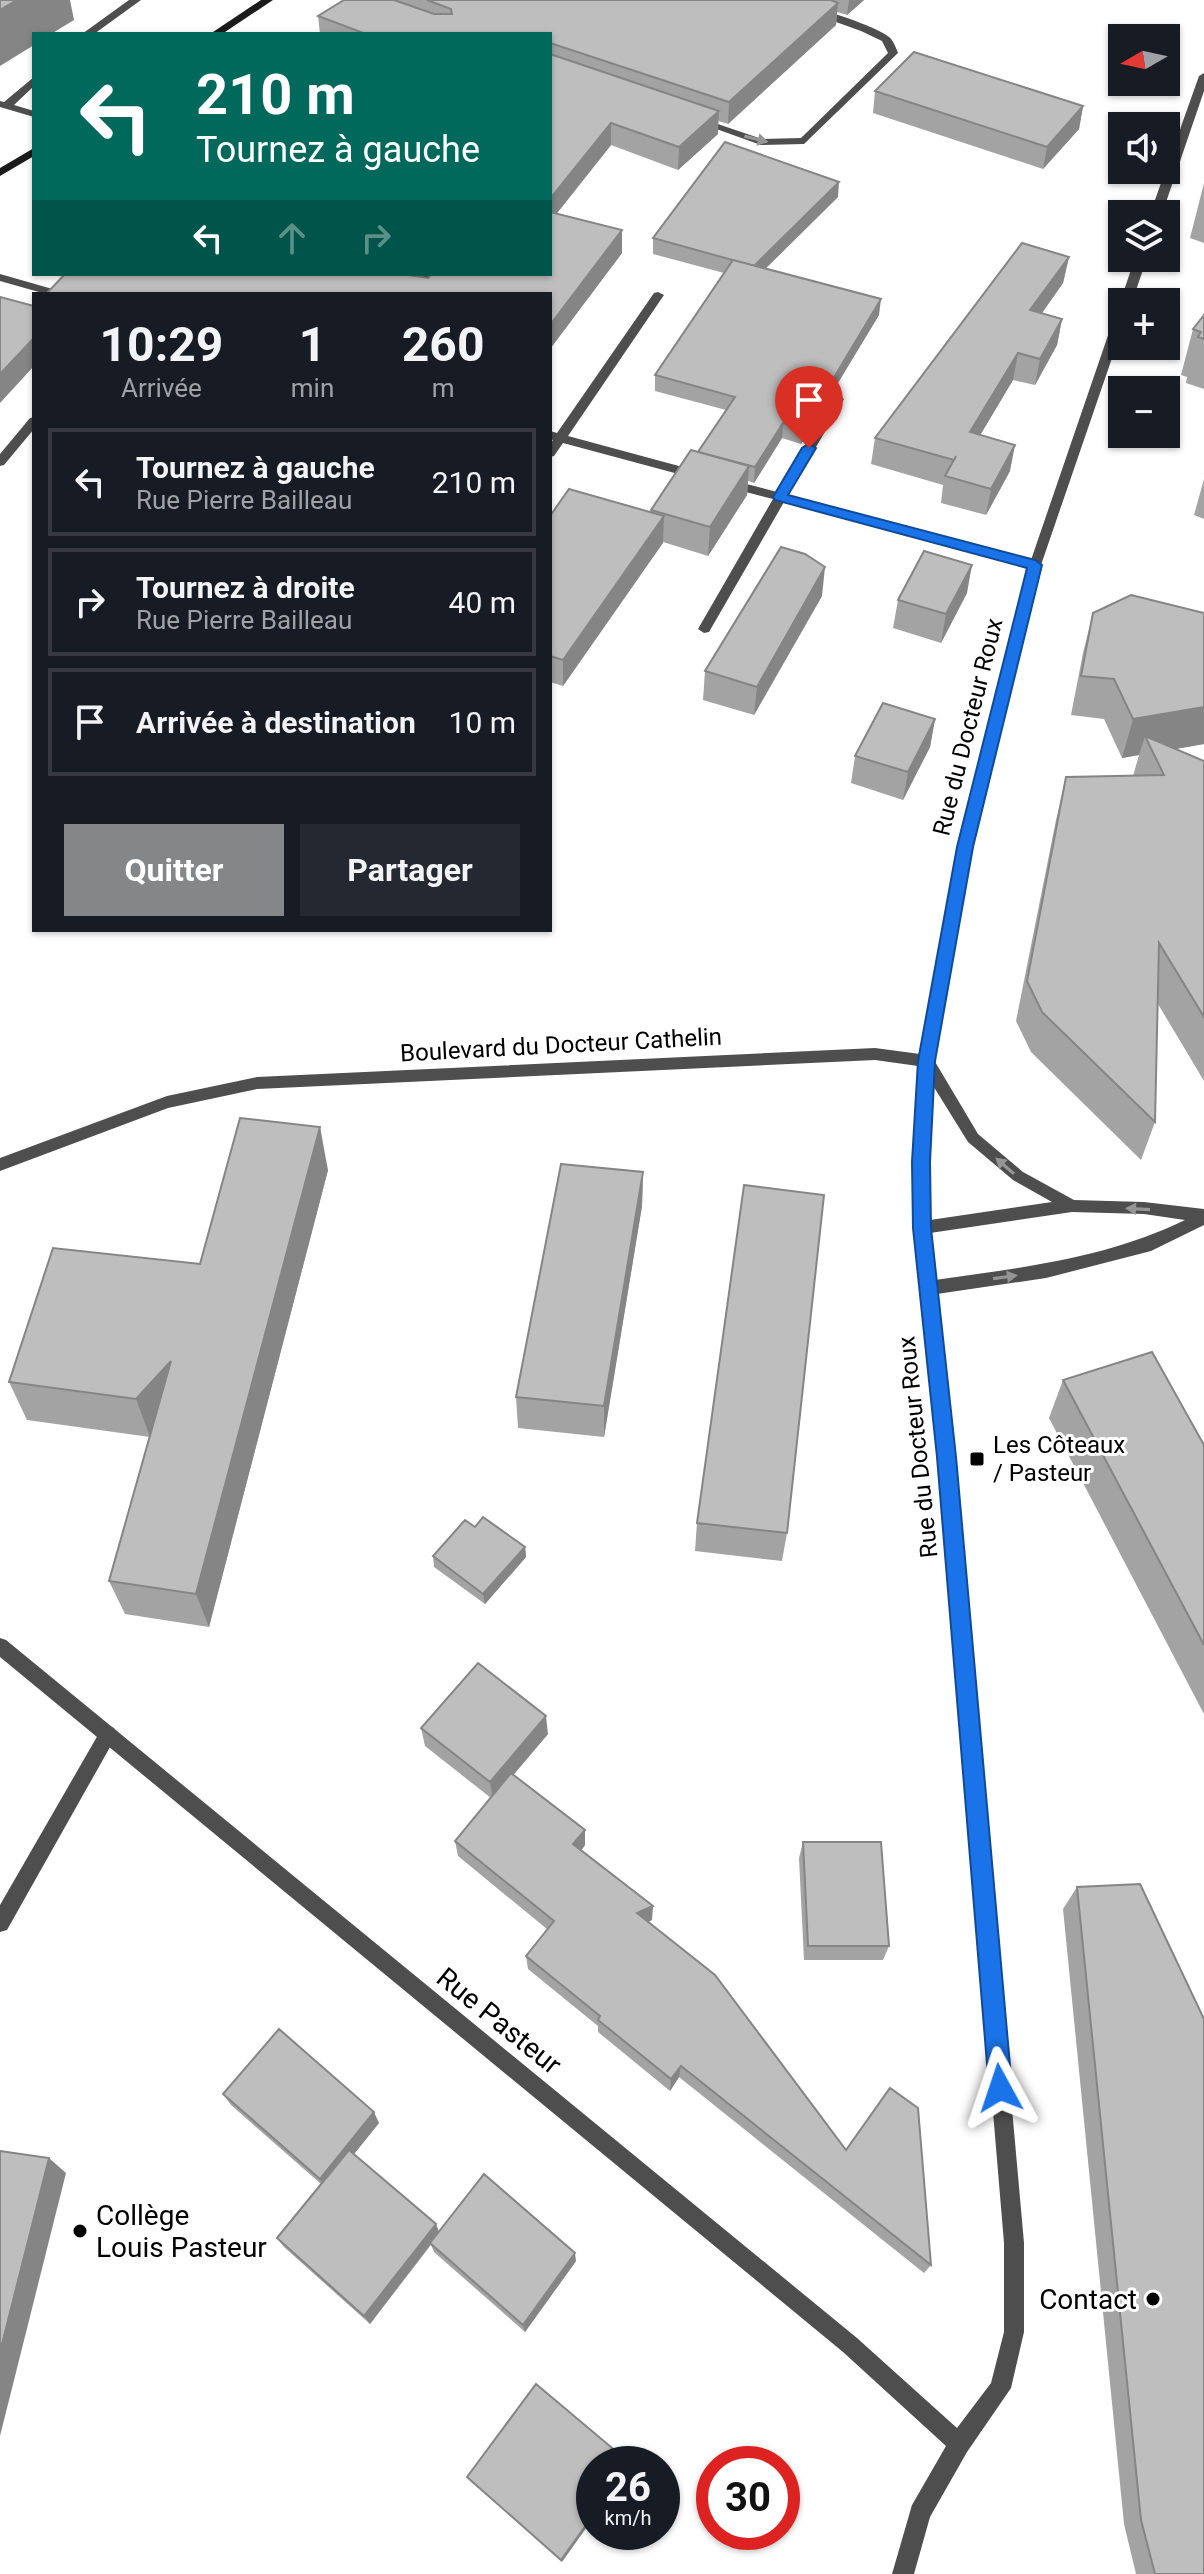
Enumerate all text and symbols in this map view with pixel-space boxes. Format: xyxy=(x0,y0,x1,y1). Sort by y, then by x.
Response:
north arrow xyxy=(1108,24,1180,96)
map controls xyxy=(1108,24,1180,448)
text: 210 m xyxy=(196,62,355,128)
icon: left xyxy=(64,64,168,168)
button: sound xyxy=(1108,112,1180,184)
text: Tournez à gauche xyxy=(196,129,480,171)
one-way arrow xyxy=(744,134,769,146)
button: layers xyxy=(1108,200,1180,272)
icon: left xyxy=(186,216,230,260)
icon: ahead xyxy=(270,216,314,260)
icon: right xyxy=(354,216,398,260)
button: + xyxy=(1108,288,1180,360)
text: 10:29 xyxy=(100,316,223,373)
text: 1 xyxy=(299,316,326,373)
text: 260 xyxy=(402,316,484,373)
pin xyxy=(775,366,843,448)
text: Arrivée xyxy=(121,373,202,403)
text: min xyxy=(291,373,334,403)
text: m xyxy=(432,373,455,403)
button: − xyxy=(1108,376,1180,448)
icon: arrive xyxy=(787,378,831,422)
text: Tournez à gauche xyxy=(136,450,375,485)
icon: left xyxy=(68,460,112,504)
text: 210 m xyxy=(432,465,516,500)
text: Rue Pierre Bailleau xyxy=(136,485,352,515)
text: Tournez à droite xyxy=(136,570,355,605)
icon: right xyxy=(68,580,112,624)
text: 40 m xyxy=(449,585,516,620)
text: Rue Pierre Bailleau xyxy=(136,605,352,635)
street label: Rue du Docteur Roux xyxy=(927,615,1009,839)
icon: arrive xyxy=(68,700,112,744)
text: Arrivée à destination xyxy=(136,705,416,740)
text: 10 m xyxy=(449,705,516,740)
button: Quitter xyxy=(64,824,284,916)
button: Partager xyxy=(300,824,520,916)
street label: Boulevard du Docteur Cathelin xyxy=(399,1023,723,1067)
one-way arrow xyxy=(996,1158,1016,1175)
one-way arrow xyxy=(1125,1202,1150,1215)
one-way arrow xyxy=(993,1270,1018,1283)
street label: Rue du Docteur Roux xyxy=(892,1335,944,1559)
place label: Les Côteaux / Pasteur xyxy=(993,1431,1125,1487)
marker: Les Côteaux / Pasteur xyxy=(968,1450,986,1468)
street label: Rue Pasteur xyxy=(430,1961,568,2082)
position arrow xyxy=(958,2046,1042,2130)
place label: Collège Louis Pasteur xyxy=(96,2199,267,2264)
marker: Collège Louis Pasteur xyxy=(71,2222,89,2240)
place label: Contact xyxy=(1039,2283,1137,2316)
marker: Contact xyxy=(1144,2290,1162,2308)
speed limit sign: 30 xyxy=(696,2446,800,2550)
text: 26 xyxy=(605,2464,651,2511)
text: km/h xyxy=(605,2506,651,2530)

